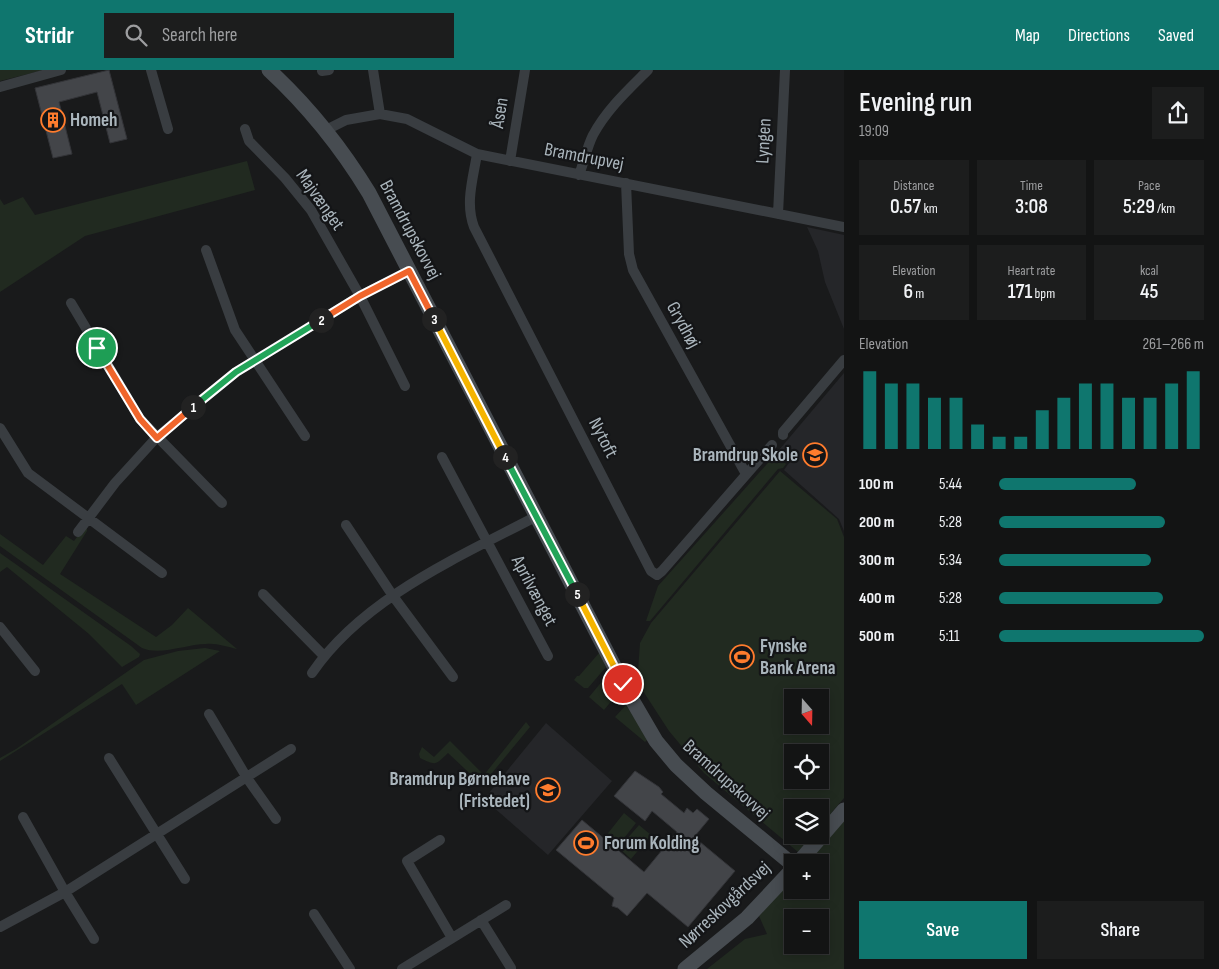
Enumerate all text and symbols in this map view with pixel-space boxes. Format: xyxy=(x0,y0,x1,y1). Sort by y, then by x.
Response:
search box xyxy=(104,13,454,58)
text: Stridr xyxy=(25,21,74,50)
icon: search xyxy=(122,21,150,49)
text: Search here xyxy=(162,24,237,47)
text: Map xyxy=(1015,25,1040,46)
text: Directions xyxy=(1068,25,1130,46)
text: Saved xyxy=(1158,25,1194,46)
text: Evening run xyxy=(859,86,972,119)
button: share xyxy=(1152,87,1204,139)
street label: Åsen xyxy=(486,96,514,131)
building icon: Homeh xyxy=(40,107,66,133)
place label: Homeh xyxy=(70,109,118,132)
street label: Lyngen xyxy=(751,118,777,164)
text: 19:09 xyxy=(859,122,889,141)
street label: Bramdrupvej xyxy=(542,138,626,176)
street label: Majvænget xyxy=(291,165,349,235)
street label: Bramdrupskovvej xyxy=(374,176,446,284)
text: Distance xyxy=(893,177,934,194)
text: Time xyxy=(1020,177,1043,194)
text: Pace xyxy=(1138,177,1160,194)
text: 0.57 xyxy=(890,194,921,219)
text: 3:08 xyxy=(1015,194,1048,219)
text: 5:29 xyxy=(1123,194,1155,219)
text: km xyxy=(921,200,938,217)
text: /km xyxy=(1155,200,1175,217)
text: Elevation xyxy=(892,262,935,279)
text: Heart rate xyxy=(1008,262,1055,279)
text: kcal xyxy=(1140,262,1158,279)
text: 6 xyxy=(903,279,913,304)
text: 171 xyxy=(1008,279,1032,304)
text: 45 xyxy=(1140,279,1158,304)
text: m xyxy=(913,285,924,302)
text: bpm xyxy=(1032,285,1055,302)
street label: Grydhøj xyxy=(661,298,705,352)
pin: 3 xyxy=(422,306,446,332)
pin: 2 xyxy=(308,308,334,332)
text: 3 xyxy=(431,311,438,328)
text: 2 xyxy=(318,312,325,329)
pin xyxy=(76,327,118,369)
icon: arrive xyxy=(83,334,111,362)
text: Elevation xyxy=(859,335,908,354)
text: 261–266 m xyxy=(1142,335,1204,354)
pin: 1 xyxy=(180,394,206,420)
text: 1 xyxy=(191,399,196,416)
street label: Nytoft xyxy=(583,414,623,462)
school or university icon: Bramdrup Skole xyxy=(802,442,828,468)
pin: 4 xyxy=(492,444,518,470)
place label: Bramdrup Skole xyxy=(693,444,798,467)
text: 4 xyxy=(502,449,509,466)
text: 100 m xyxy=(859,475,894,494)
text: 5:44 xyxy=(939,475,962,494)
text: 200 m xyxy=(859,513,894,532)
text: 5:28 xyxy=(939,513,962,532)
street label: Aprilvænget xyxy=(505,551,562,630)
text: 300 m xyxy=(859,551,895,570)
text: 5:34 xyxy=(939,551,962,570)
pin: 5 xyxy=(564,582,590,606)
text: 5 xyxy=(574,586,581,603)
text: 400 m xyxy=(859,589,895,608)
text: 5:28 xyxy=(939,589,962,608)
text: 500 m xyxy=(859,627,894,646)
text: 5:11 xyxy=(939,627,960,646)
place label: Fynske Bank Arena xyxy=(760,635,836,680)
sports icon: Fynske Bank Arena xyxy=(729,644,755,670)
pin xyxy=(602,663,644,705)
icon: check xyxy=(609,670,637,698)
north arrow xyxy=(784,689,829,734)
map controls xyxy=(784,689,829,954)
street label: Bramdrupskovvej xyxy=(678,735,774,825)
button: locate xyxy=(784,744,829,789)
place label: Bramdrup Børnehave (Fristedet) xyxy=(390,768,530,813)
school or university icon: Bramdrup Børnehave (Fristedet) xyxy=(535,777,561,803)
button: layers xyxy=(784,799,829,844)
sports icon: Forum Kolding xyxy=(573,830,599,856)
place label: Forum Kolding xyxy=(604,832,699,855)
button: + xyxy=(784,854,829,899)
street label: Nørreskovgårdsvej xyxy=(674,857,776,953)
button: Save xyxy=(859,901,1027,959)
button: Share xyxy=(1037,901,1204,959)
button: − xyxy=(784,909,829,954)

